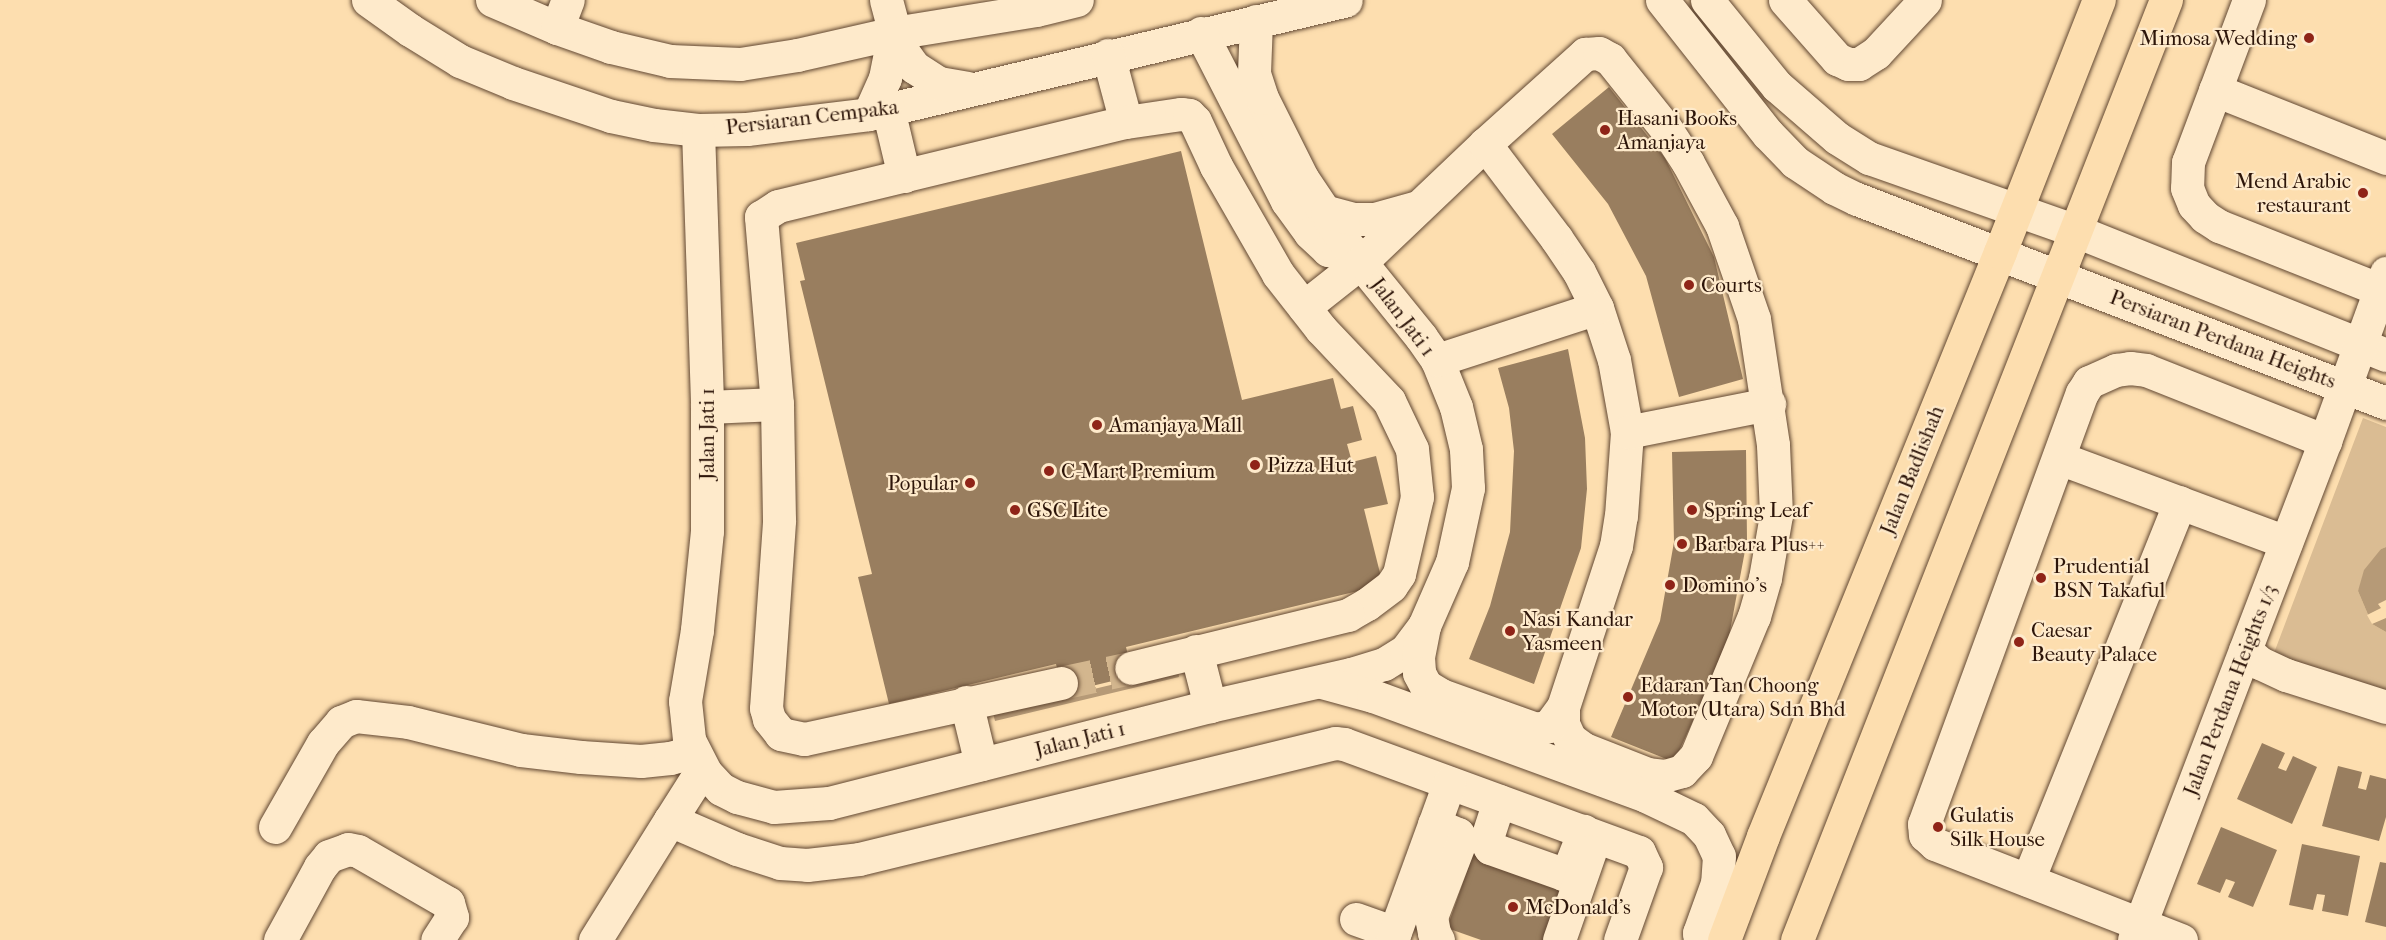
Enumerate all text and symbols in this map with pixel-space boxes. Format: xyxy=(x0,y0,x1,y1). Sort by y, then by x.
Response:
place label: Mimosa Wedding xyxy=(2140,25,2297,51)
marker: Mimosa Wedding xyxy=(2302,31,2316,45)
street label: Persiaran Cempaka xyxy=(724,94,900,140)
place label: Hasani Books Amanjaya xyxy=(1617,105,1737,155)
marker: Hasani Books Amanjaya xyxy=(1598,123,1612,137)
place label: Mend Arabic restaurant xyxy=(2235,168,2351,218)
marker: Mend Arabic restaurant xyxy=(2356,186,2370,200)
place label: Courts xyxy=(1701,272,1762,298)
street label: Jalan Jati 1 xyxy=(1365,273,1441,361)
marker: Courts xyxy=(1682,278,1696,292)
street label: Persiaran Perdana Heights xyxy=(2106,284,2340,394)
street label: Jalan Jati 1 xyxy=(694,388,720,480)
street label: Jalan Badlishah xyxy=(1875,402,1949,538)
place label: Amanjaya Mall xyxy=(1109,412,1242,438)
marker: Amanjaya Mall xyxy=(1090,418,1104,432)
place label: Pizza Hut xyxy=(1267,452,1354,478)
place label: C-Mart Premium xyxy=(1061,458,1215,484)
marker: Pizza Hut xyxy=(1248,458,1262,472)
marker: C-Mart Premium xyxy=(1042,464,1056,478)
place label: Popular xyxy=(888,470,958,496)
marker: Popular xyxy=(963,476,977,490)
place label: GSC Lite xyxy=(1027,497,1108,523)
place label: Spring Leaf xyxy=(1704,497,1809,523)
marker: GSC Lite xyxy=(1008,503,1022,517)
marker: Spring Leaf xyxy=(1685,503,1699,517)
place label: Barbara Plus++ xyxy=(1694,531,1825,557)
marker: Barbara Plus++ xyxy=(1675,537,1689,551)
place label: Prudential BSN Takaful xyxy=(2053,553,2165,603)
marker: Prudential BSN Takaful xyxy=(2034,571,2048,585)
place label: Domino's xyxy=(1682,572,1767,598)
marker: Domino's xyxy=(1663,578,1677,592)
street label: Jalan Perdana Heights 1/3 xyxy=(2178,581,2282,799)
place label: Nasi Kandar Yasmeen xyxy=(1522,606,1633,656)
place label: Caesar Beauty Palace xyxy=(2031,617,2157,667)
marker: Nasi Kandar Yasmeen xyxy=(1503,624,1517,638)
marker: Caesar Beauty Palace xyxy=(2012,635,2026,649)
place label: Edaran Tan Choong Motor (Utara) Sdn Bhd xyxy=(1640,672,1845,722)
marker: Edaran Tan Choong Motor (Utara) Sdn Bhd xyxy=(1621,690,1635,704)
street label: Jalan Jati 1 xyxy=(1032,716,1128,762)
place label: Gulatis Silk House xyxy=(1950,802,2045,852)
marker: Gulatis Silk House xyxy=(1931,820,1945,834)
place label: McDonald's xyxy=(1525,894,1631,920)
marker: McDonald's xyxy=(1506,900,1520,914)

